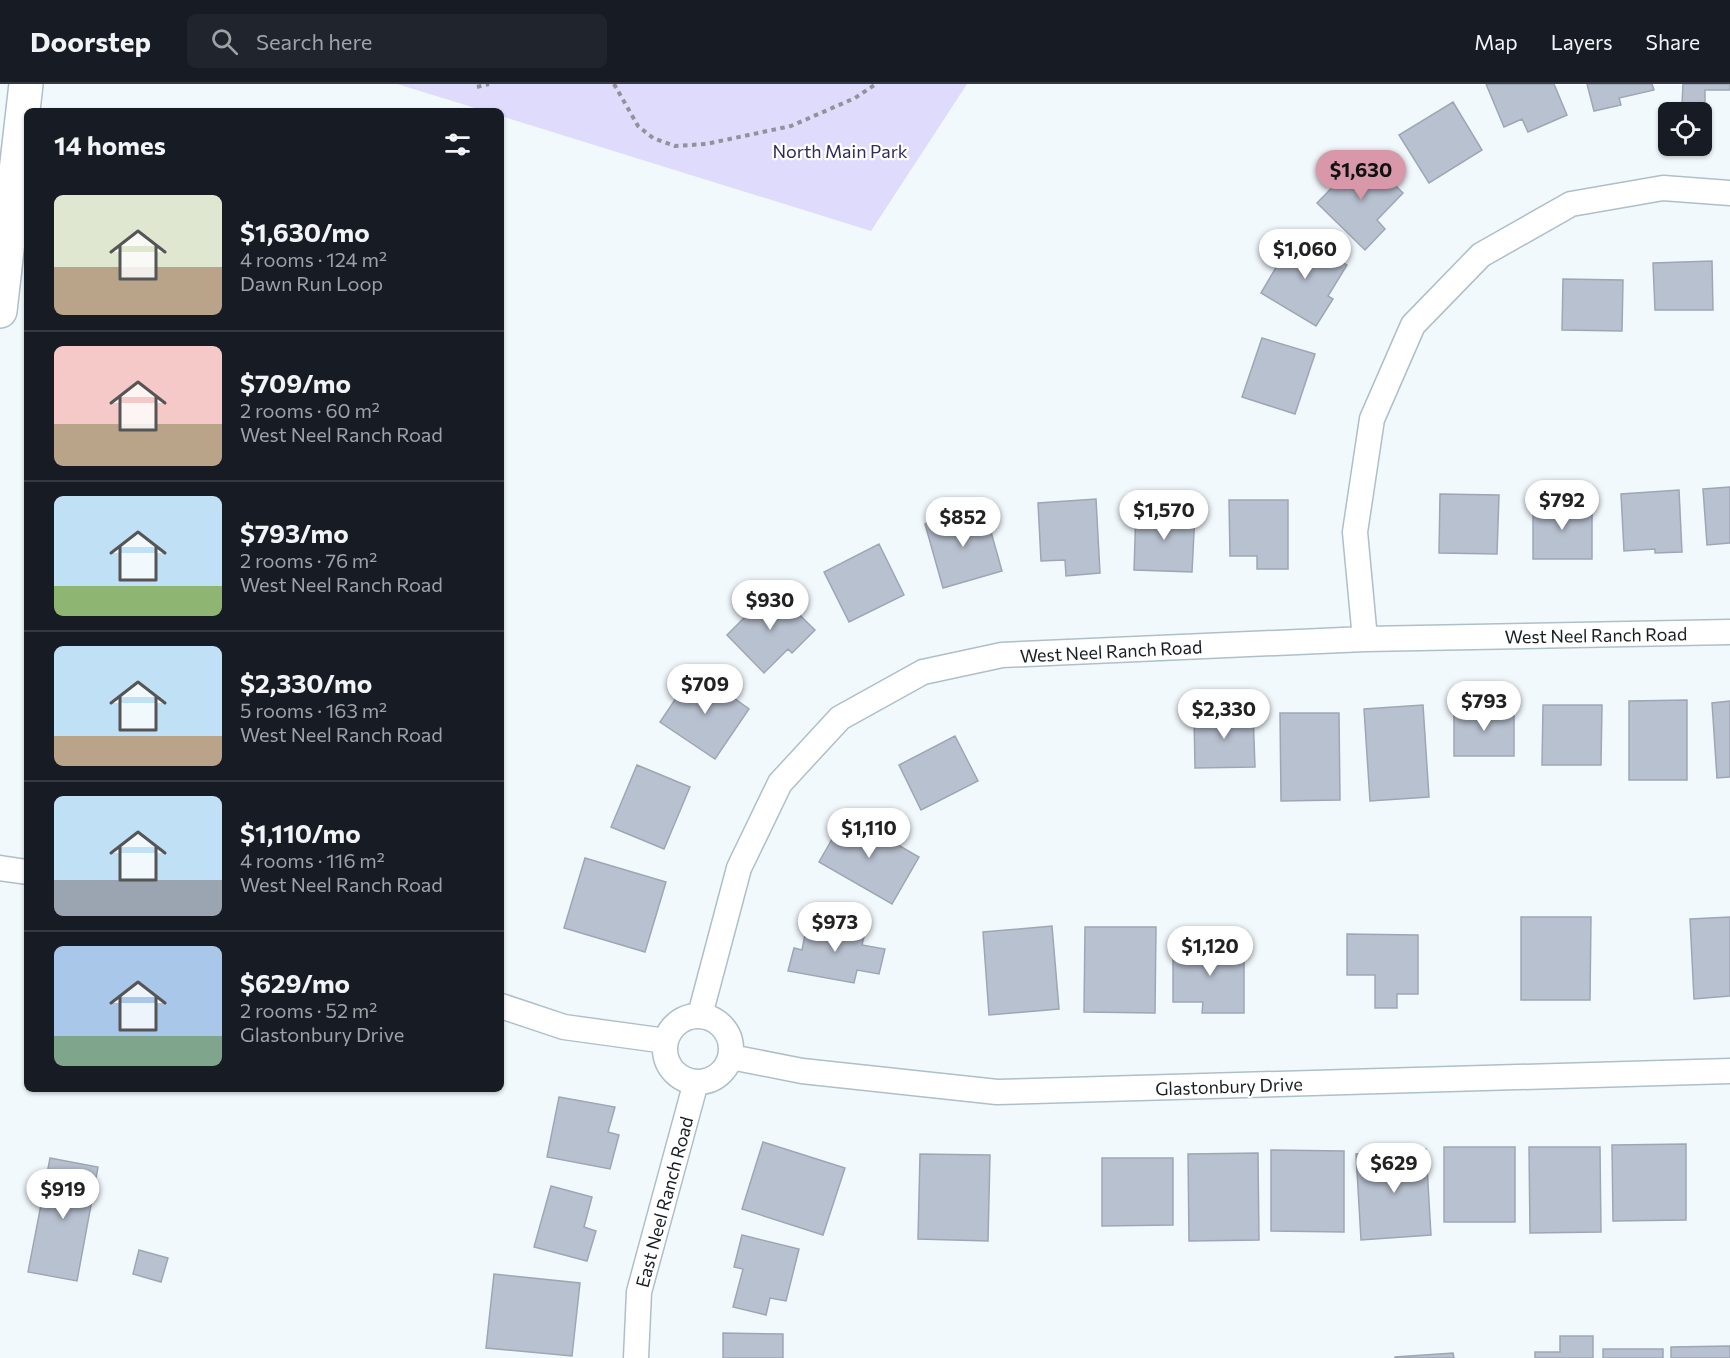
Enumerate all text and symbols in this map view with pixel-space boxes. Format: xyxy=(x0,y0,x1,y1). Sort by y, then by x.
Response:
search box xyxy=(187,14,607,68)
text: Doorstep xyxy=(30,24,151,58)
icon: search xyxy=(208,25,241,58)
text: Search here xyxy=(256,28,372,55)
text: Map xyxy=(1474,29,1518,54)
text: Layers xyxy=(1551,29,1613,54)
text: Share xyxy=(1646,29,1700,54)
map controls xyxy=(1658,102,1712,156)
button: locate xyxy=(1658,102,1712,156)
icon: filters xyxy=(441,128,474,161)
text: 14 homes xyxy=(54,129,166,160)
park label: North Main Park xyxy=(772,140,908,162)
pin: $1,630 xyxy=(1312,150,1410,201)
text: $1,630 xyxy=(1330,157,1392,181)
text: $1,630/mo xyxy=(240,216,370,247)
icon: home xyxy=(102,219,174,291)
pin: $1,060 xyxy=(1256,229,1354,280)
text: $1,060 xyxy=(1273,236,1337,260)
text: 4 rooms · 124 m² xyxy=(240,247,387,271)
text: Dawn Run Loop xyxy=(240,271,383,295)
text: $709/mo xyxy=(240,367,351,398)
icon: home xyxy=(102,370,174,442)
text: 2 rooms · 60 m² xyxy=(240,398,380,422)
text: West Neel Ranch Road xyxy=(240,422,443,446)
pin: $792 xyxy=(1526,480,1598,531)
text: $792 xyxy=(1539,487,1585,511)
pin: $1,570 xyxy=(1115,490,1213,541)
pin: $852 xyxy=(927,497,999,548)
text: $1,570 xyxy=(1133,497,1195,521)
text: $852 xyxy=(940,504,986,528)
text: $793/mo xyxy=(240,517,349,548)
icon: home xyxy=(102,520,174,592)
text: 2 rooms · 76 m² xyxy=(240,548,377,572)
text: West Neel Ranch Road xyxy=(240,572,443,596)
pin: $930 xyxy=(734,580,806,631)
text: $930 xyxy=(746,587,794,611)
street label: West Neel Ranch Road xyxy=(1505,622,1687,648)
street label: West Neel Ranch Road xyxy=(1019,635,1203,667)
pin: $709 xyxy=(669,664,741,715)
text: $2,330/mo xyxy=(240,667,372,698)
icon: home xyxy=(102,670,174,742)
text: $709 xyxy=(681,671,729,695)
pin: $793 xyxy=(1448,681,1520,732)
text: $793 xyxy=(1461,688,1507,712)
pin: $2,330 xyxy=(1175,689,1273,740)
text: $2,330 xyxy=(1192,696,1256,720)
text: 5 rooms · 163 m² xyxy=(240,698,387,722)
text: West Neel Ranch Road xyxy=(240,722,443,746)
pin: $1,110 xyxy=(820,808,918,859)
text: $1,110 xyxy=(841,815,897,839)
text: $1,110/mo xyxy=(240,817,361,848)
icon: home xyxy=(102,820,174,892)
text: 4 rooms · 116 m² xyxy=(240,848,385,872)
text: West Neel Ranch Road xyxy=(240,872,443,896)
pin: $973 xyxy=(799,902,871,953)
text: $973 xyxy=(812,909,858,933)
pin: $1,120 xyxy=(1161,926,1259,977)
text: $1,120 xyxy=(1181,933,1239,957)
text: $629/mo xyxy=(240,967,350,998)
icon: home xyxy=(102,970,174,1042)
text: 2 rooms · 52 m² xyxy=(240,998,377,1022)
text: Glastonbury Drive xyxy=(240,1022,404,1046)
street label: Glastonbury Drive xyxy=(1155,1072,1303,1100)
street label: East Neel Ranch Road xyxy=(631,1114,697,1290)
pin: $629 xyxy=(1358,1143,1430,1194)
text: $629 xyxy=(1370,1150,1418,1174)
pin: $919 xyxy=(27,1169,99,1220)
text: $919 xyxy=(40,1176,86,1200)

